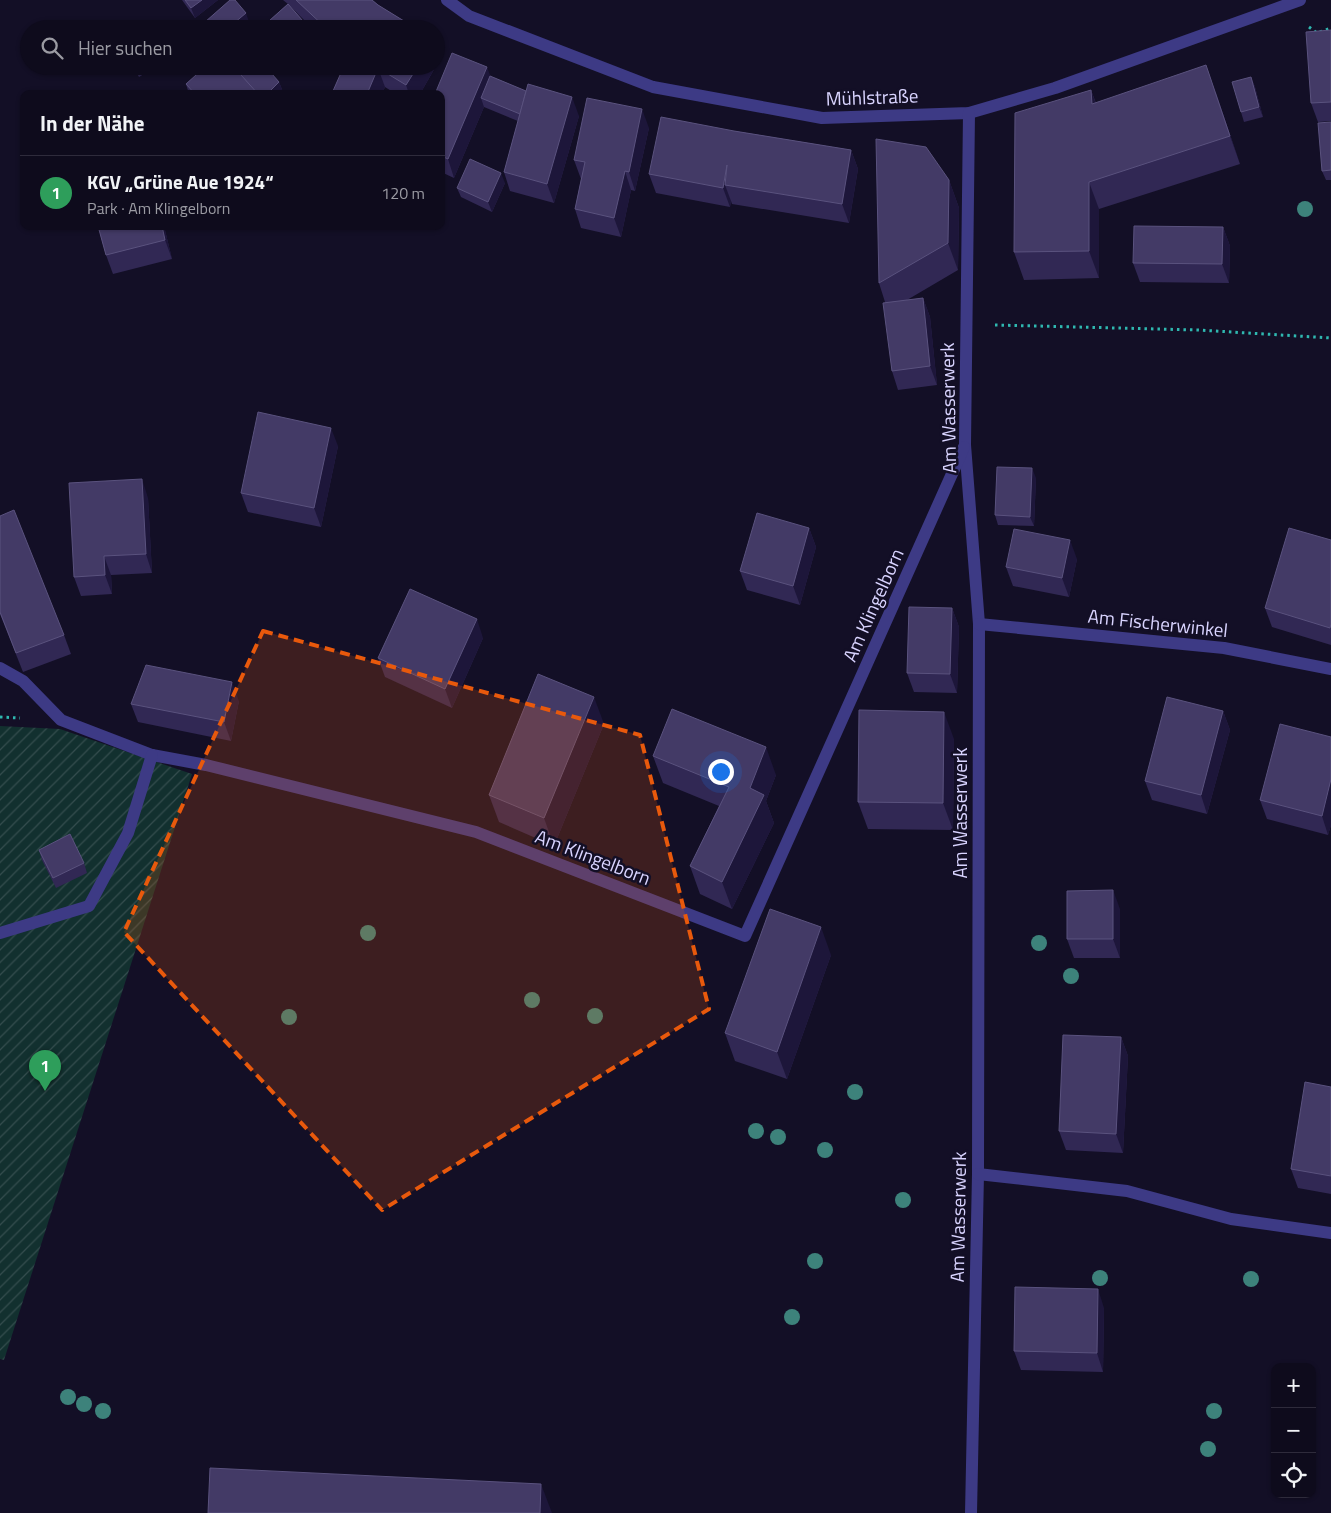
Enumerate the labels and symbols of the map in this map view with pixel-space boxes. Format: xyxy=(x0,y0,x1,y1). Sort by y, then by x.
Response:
street label: Mühlstraße xyxy=(825,80,919,113)
street label: Am Wasserwerk xyxy=(932,342,963,474)
street label: Am Klingelborn xyxy=(835,543,911,666)
street label: Am Fischerwinkel xyxy=(1087,601,1230,644)
street label: Am Wasserwerk xyxy=(945,748,974,878)
your location xyxy=(708,759,734,785)
street label: Am Klingelborn xyxy=(531,821,655,892)
pin: 1 xyxy=(29,1050,61,1091)
street label: Am Wasserwerk xyxy=(942,1151,973,1283)

